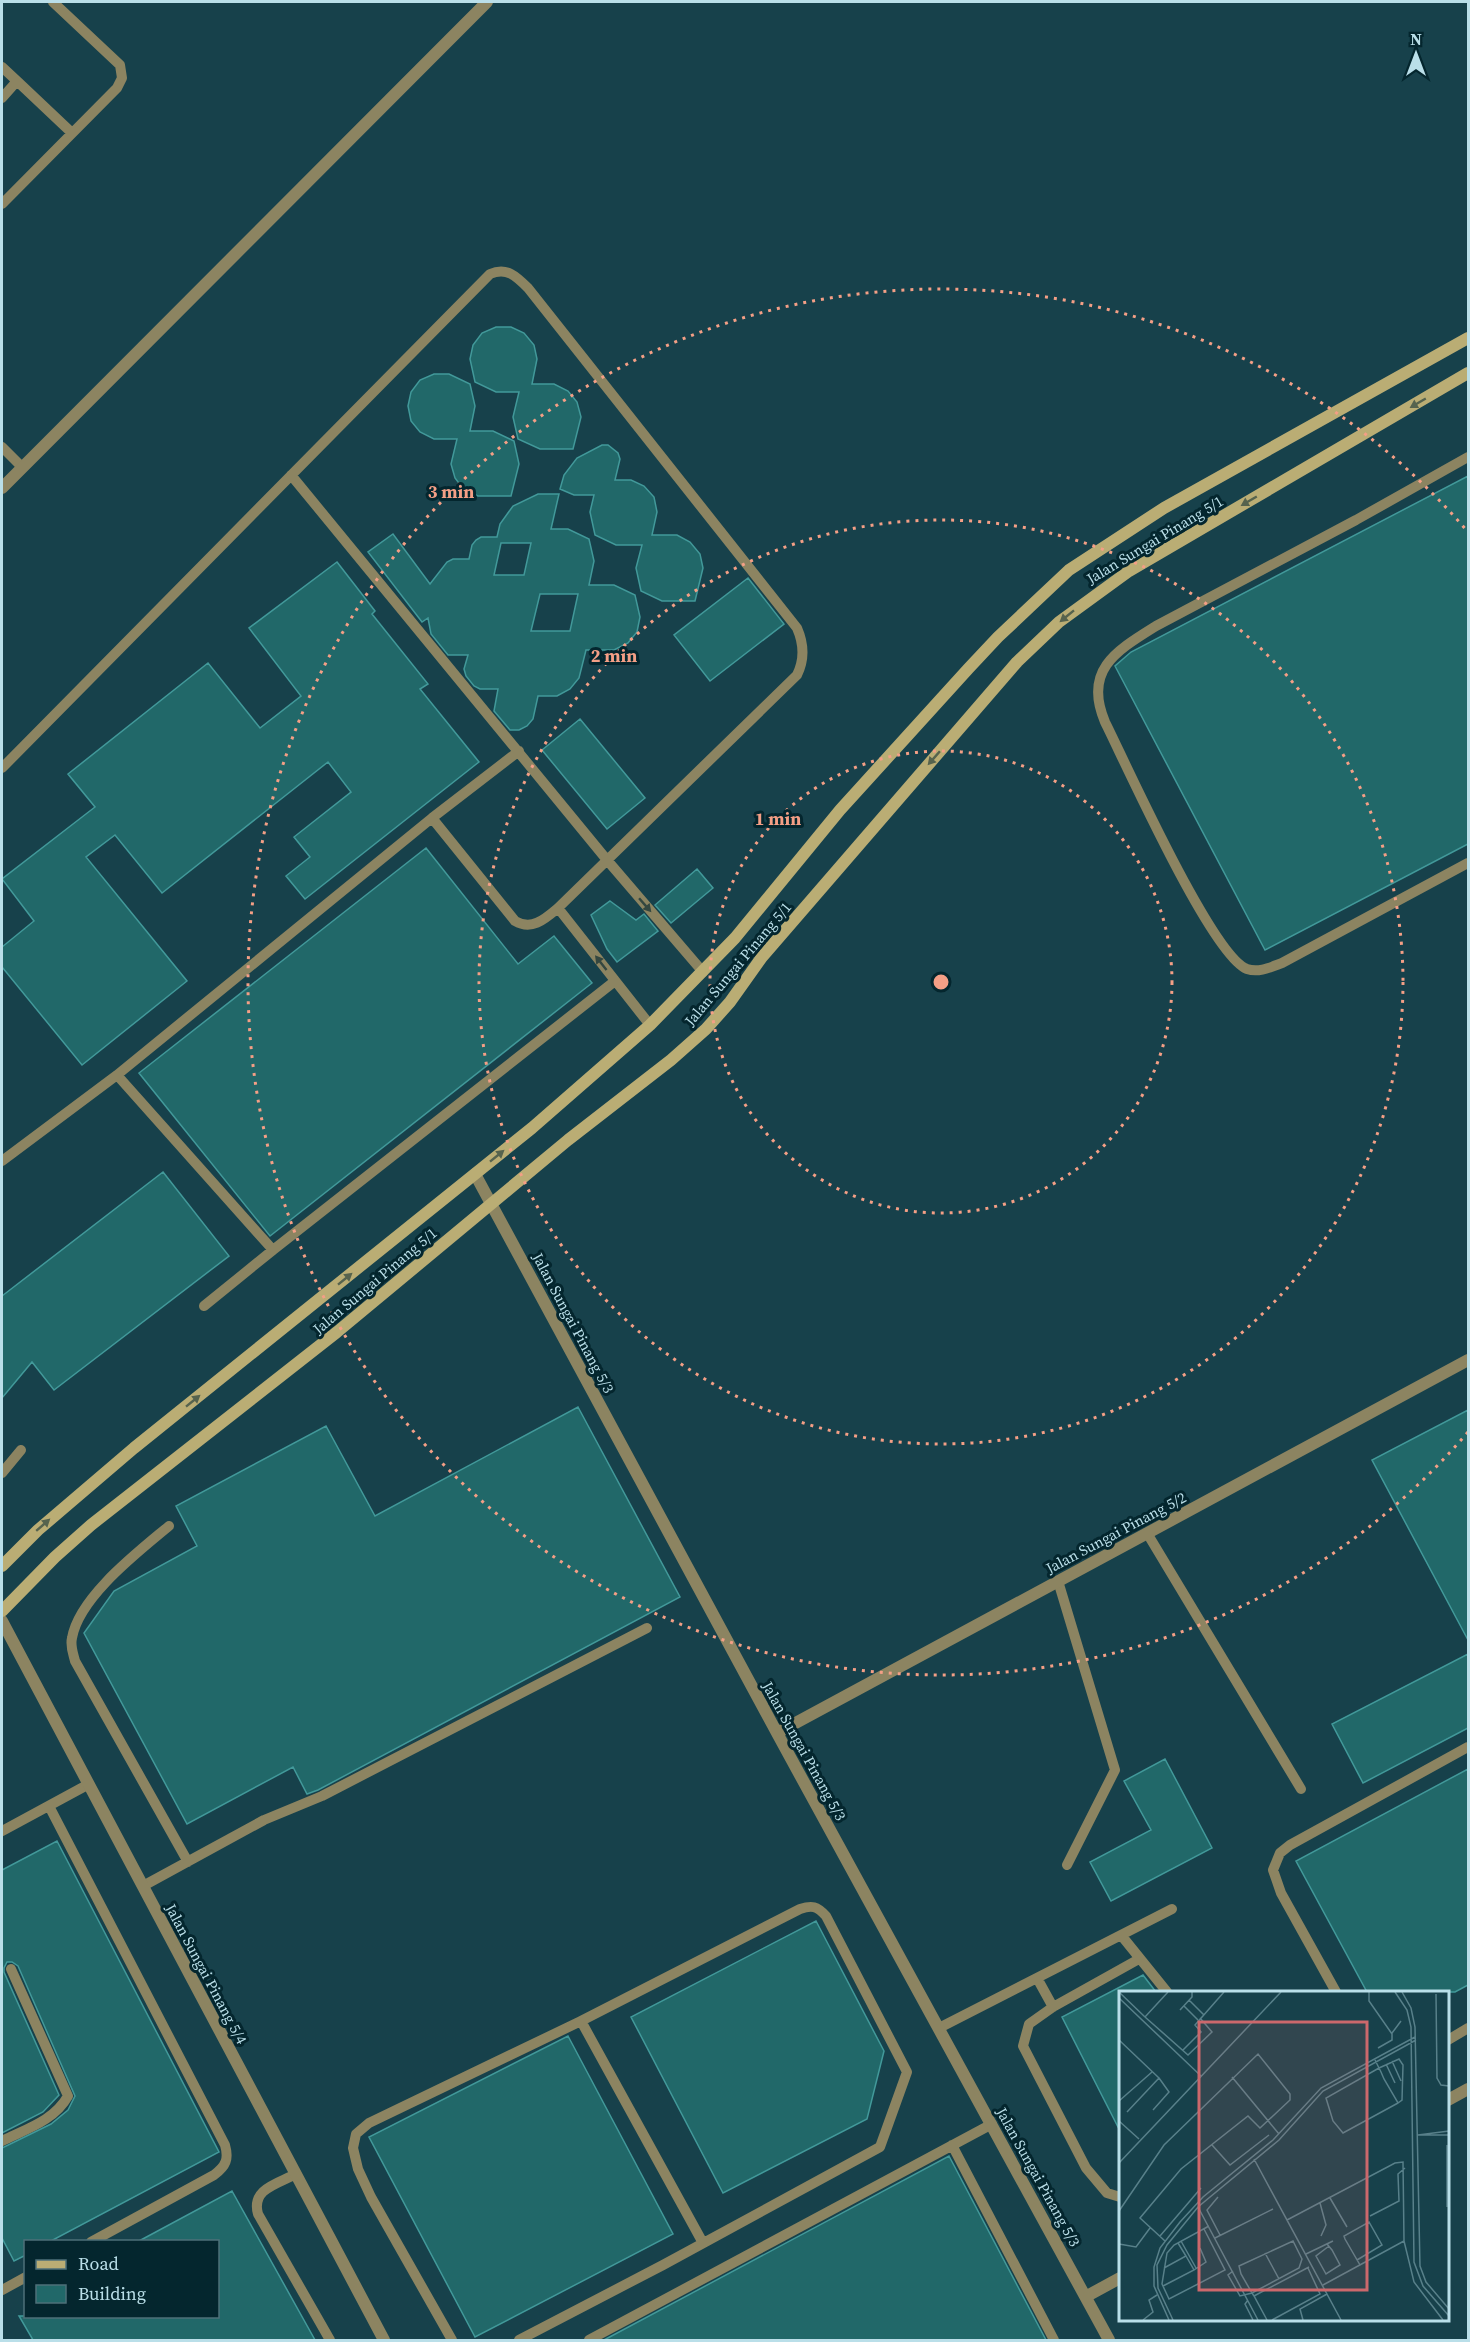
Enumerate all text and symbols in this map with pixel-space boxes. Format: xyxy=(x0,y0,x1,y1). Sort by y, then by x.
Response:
north arrow xyxy=(1386,24,1446,84)
text: N xyxy=(1410,28,1422,50)
one-way arrow xyxy=(1409,398,1426,408)
text: 3 min xyxy=(428,479,474,504)
street label: Jalan Sungai Pinang 5/1 xyxy=(1082,490,1227,589)
one-way arrow xyxy=(1240,496,1257,506)
one-way arrow xyxy=(1059,609,1074,621)
text: 2 min xyxy=(591,643,637,668)
one-way arrow xyxy=(928,750,941,766)
text: 1 min xyxy=(755,806,801,831)
one-way arrow xyxy=(638,897,651,912)
street label: Jalan Sungai Pinang 5/1 xyxy=(679,897,796,1031)
one-way arrow xyxy=(595,955,607,970)
centre of rings xyxy=(931,972,951,992)
one-way arrow xyxy=(489,1150,505,1163)
street label: Jalan Sungai Pinang 5/1 xyxy=(307,1222,441,1339)
street label: Jalan Sungai Pinang 5/3 xyxy=(527,1248,619,1397)
one-way arrow xyxy=(337,1272,353,1285)
one-way arrow xyxy=(185,1394,201,1407)
street label: Jalan Sungai Pinang 5/2 xyxy=(1041,1487,1190,1579)
one-way arrow xyxy=(35,1519,51,1532)
street label: Jalan Sungai Pinang 5/3 xyxy=(757,1676,851,1824)
street label: Jalan Sungai Pinang 5/4 xyxy=(160,1899,253,2048)
inset map xyxy=(1119,1991,1449,2321)
street label: Jalan Sungai Pinang 5/3 xyxy=(991,2102,1085,2250)
legend xyxy=(24,2240,219,2318)
text: Road xyxy=(78,2251,119,2276)
text: Building xyxy=(78,2281,146,2306)

